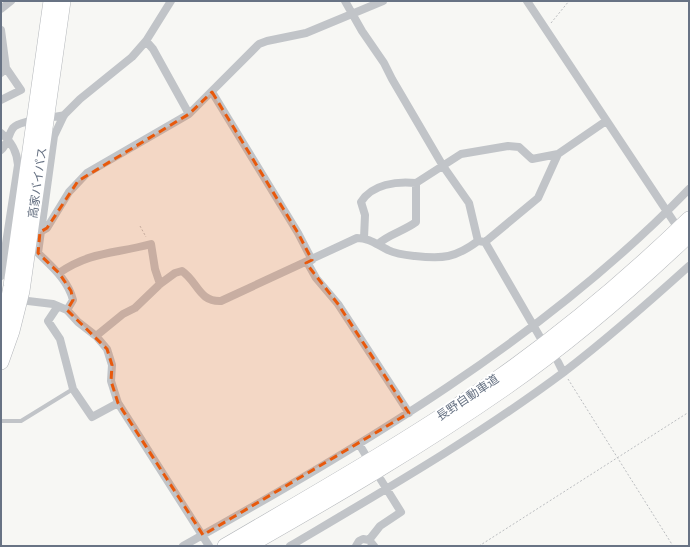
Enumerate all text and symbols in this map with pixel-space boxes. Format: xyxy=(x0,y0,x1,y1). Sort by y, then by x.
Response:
street label: 高家バイパス xyxy=(26,146,50,220)
street label: 長野自動車道 xyxy=(434,372,502,424)

